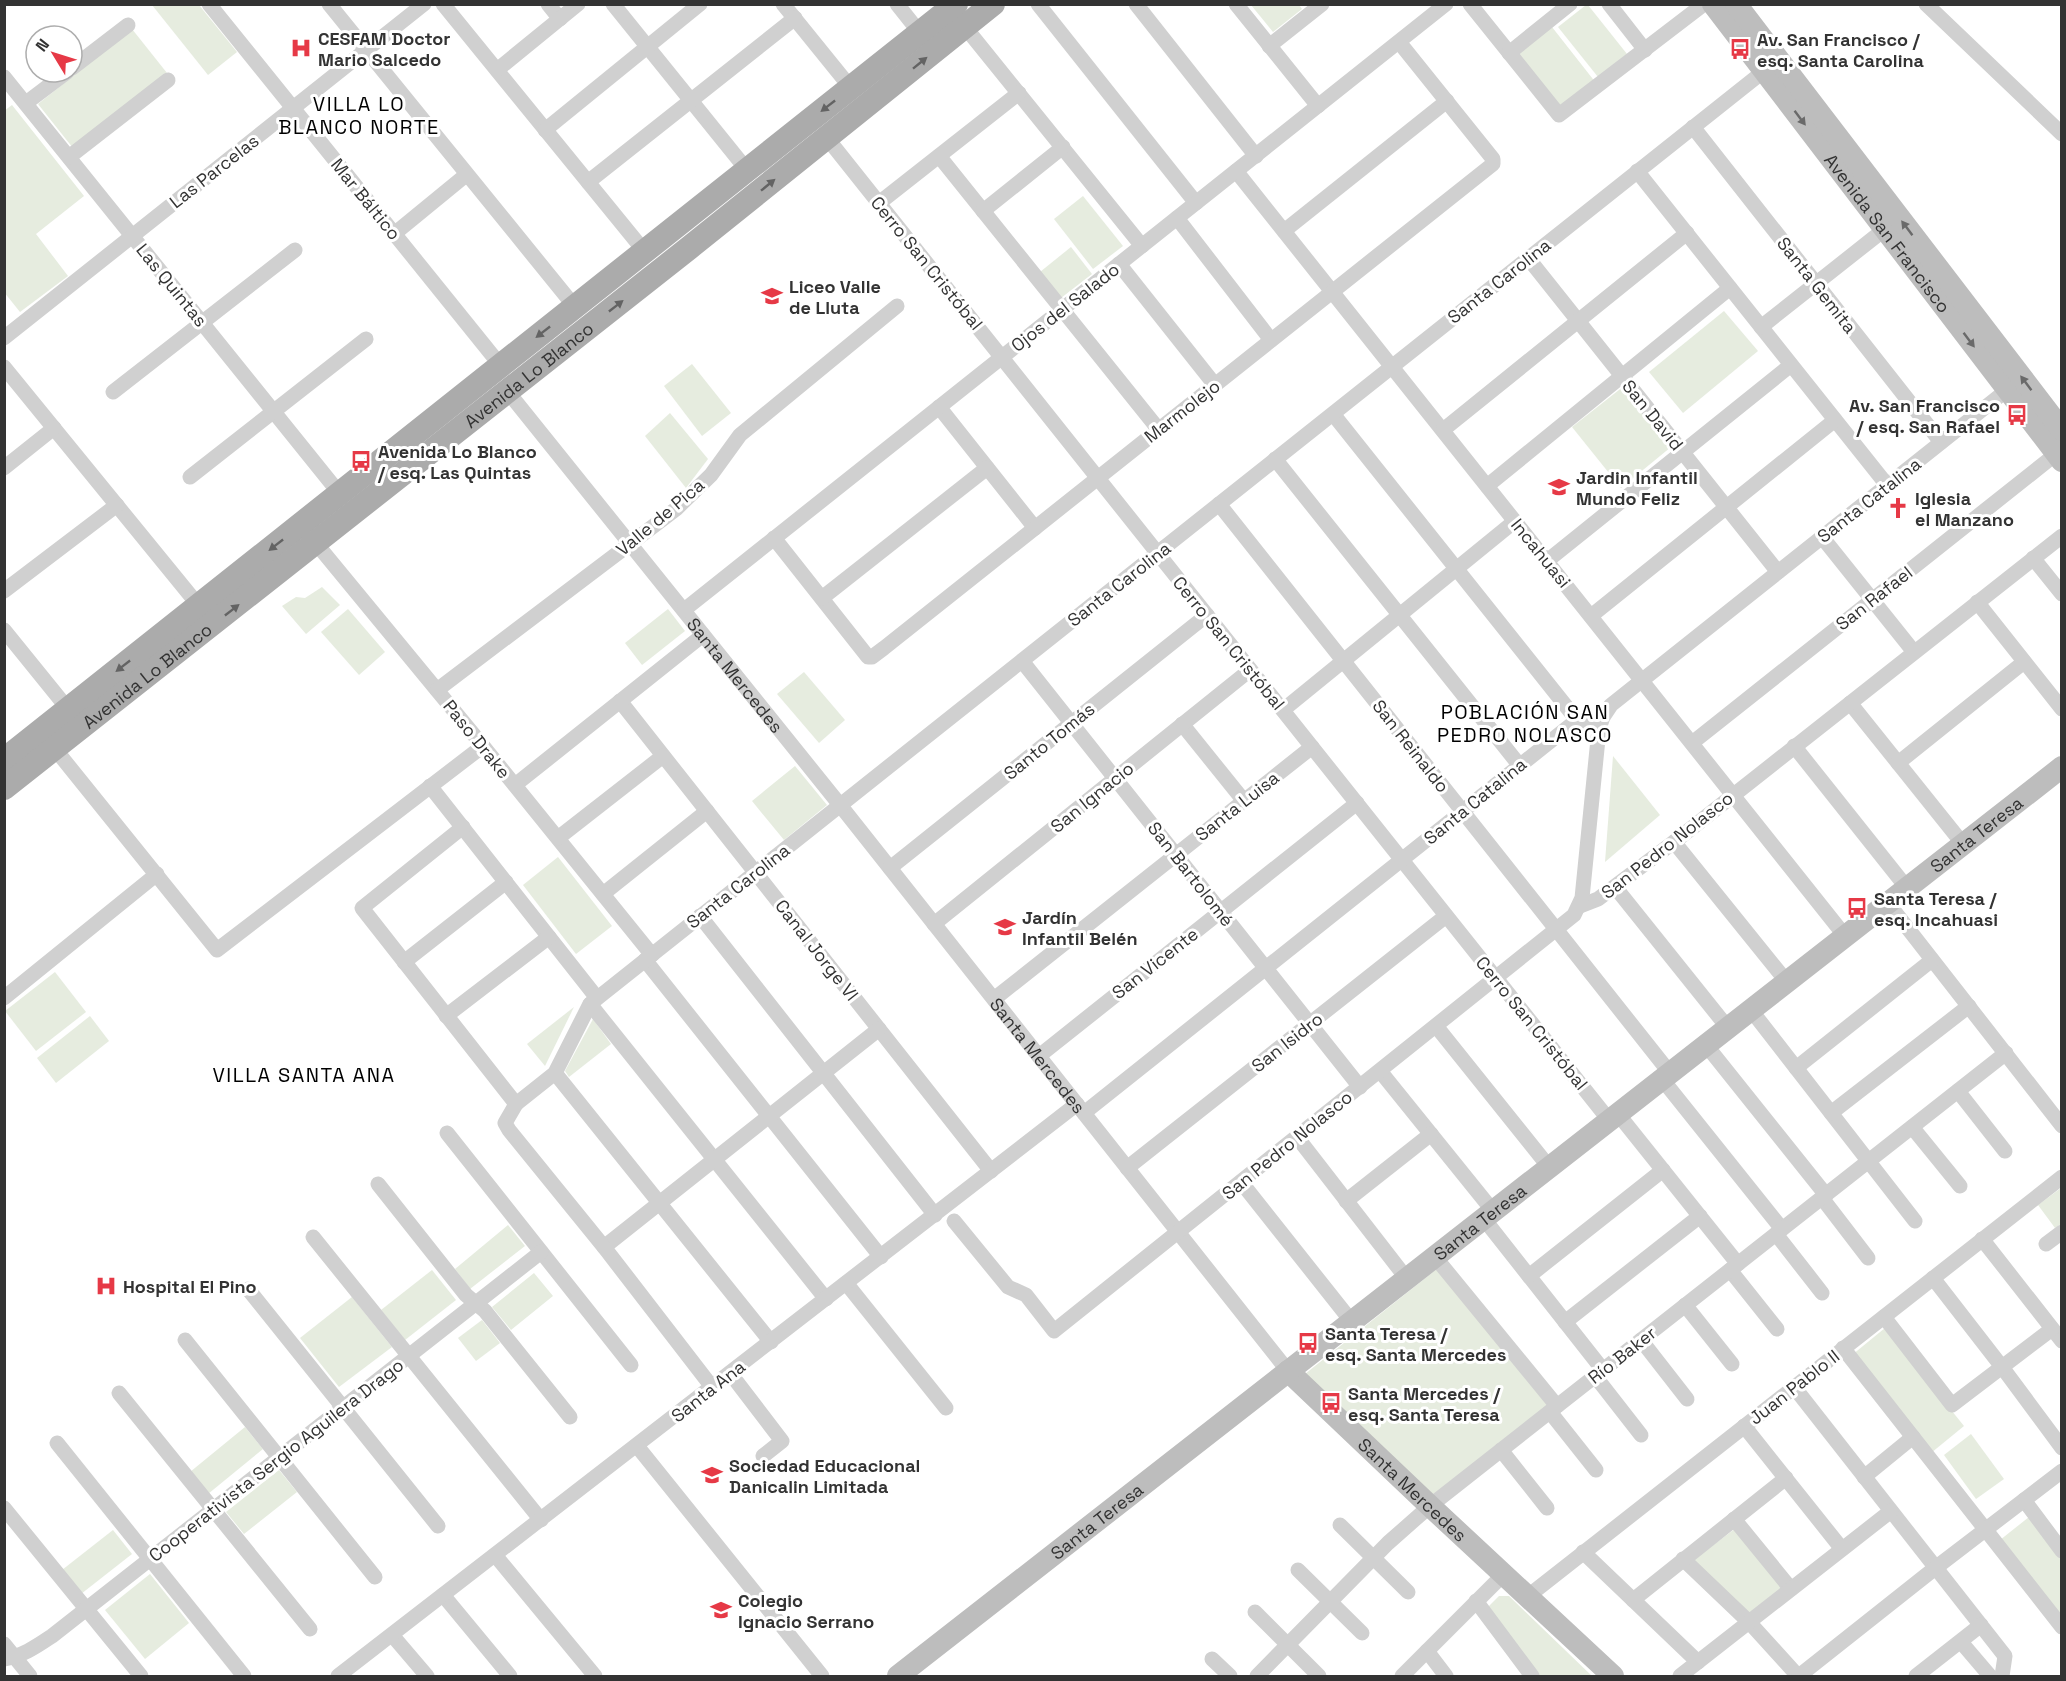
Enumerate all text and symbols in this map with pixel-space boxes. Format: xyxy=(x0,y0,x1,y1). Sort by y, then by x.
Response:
north arrow xyxy=(24,24,84,84)
place label: CESFAM Doctor Mario Salcedo xyxy=(318,27,450,71)
place label: Av. San Francisco / esq. Santa Carolina xyxy=(1757,28,1925,72)
text: N xyxy=(31,34,54,56)
hospital icon: CESFAM Doctor Mario Salcedo xyxy=(289,36,313,60)
bus stop icon: Av. San Francisco / esq. Santa Carolina xyxy=(1728,37,1752,61)
one-way arrow xyxy=(913,57,928,69)
district label: VILLA LO BLANCO NORTE xyxy=(278,91,440,140)
one-way arrow xyxy=(820,100,835,112)
one-way arrow xyxy=(1794,109,1806,125)
street label: Las Parcelas xyxy=(165,129,263,213)
street label: Avenida San Francisco xyxy=(1820,149,1956,317)
street label: Mar Báltico xyxy=(326,153,406,245)
one-way arrow xyxy=(760,178,776,191)
street label: Cerro San Cristóbal xyxy=(866,191,988,335)
one-way arrow xyxy=(1902,221,1914,236)
street label: Santa Gemita xyxy=(1772,232,1862,338)
street label: Santa Carolina xyxy=(1443,233,1555,329)
street label: Las Quintas xyxy=(131,239,213,331)
street label: Ojos del Salado xyxy=(1006,257,1124,357)
place label: Liceo Valle de Lluta xyxy=(789,275,881,319)
school or university icon: Liceo Valle de Lluta xyxy=(760,284,784,308)
one-way arrow xyxy=(608,300,623,312)
street label: Avenida Lo Blanco xyxy=(459,316,598,432)
one-way arrow xyxy=(536,326,551,338)
one-way arrow xyxy=(1963,331,1975,347)
street label: Marmolejo xyxy=(1139,374,1225,448)
street label: San David xyxy=(1617,375,1689,455)
one-way arrow xyxy=(2020,376,2032,392)
place label: Av. San Francisco / esq. San Rafael xyxy=(1849,394,2000,438)
bus stop icon: Av. San Francisco / esq. San Rafael xyxy=(2005,403,2029,427)
place label: Avenida Lo Blanco / esq. Las Quintas xyxy=(377,440,537,484)
bus stop icon: Avenida Lo Blanco / esq. Las Quintas xyxy=(349,449,373,473)
street label: Santa Catalina xyxy=(1812,452,1926,548)
place label: Jardin Infantil Mundo Feliz xyxy=(1576,466,1698,510)
street label: Valle de Pica xyxy=(611,473,709,561)
school or university icon: Jardin Infantil Mundo Feliz xyxy=(1547,475,1571,499)
place label: Iglesia el Manzano xyxy=(1915,487,2014,531)
church icon: Iglesia el Manzano xyxy=(1886,496,1910,520)
street label: Incahuasi xyxy=(1506,514,1576,592)
street label: Santa Carolina xyxy=(1063,536,1175,632)
one-way arrow xyxy=(268,538,283,550)
street label: San Rafael xyxy=(1831,561,1917,635)
street label: Cerro San Cristóbal xyxy=(1168,571,1290,715)
one-way arrow xyxy=(225,604,240,616)
street label: Santa Mercedes xyxy=(682,613,789,737)
street label: Avenida Lo Blanco xyxy=(78,617,216,733)
one-way arrow xyxy=(116,659,131,672)
street label: Paso Drake xyxy=(438,695,516,783)
street label: San Reinaldo xyxy=(1367,695,1455,797)
street label: Santo Tomás xyxy=(999,697,1099,785)
district label: POBLACIÓN SAN PEDRO NOLASCO xyxy=(1437,699,1613,748)
street label: Santa Catalina xyxy=(1419,753,1531,849)
street label: San Ignacio xyxy=(1046,756,1138,838)
street label: Santa Luisa xyxy=(1190,766,1284,846)
street label: San Pedro Nolasco xyxy=(1596,786,1738,904)
street label: Santa Teresa xyxy=(1925,791,2027,877)
street label: San Bartolomé xyxy=(1143,817,1239,931)
street label: Santa Carolina xyxy=(682,838,794,934)
place label: Santa Teresa / esq. Incahuasi xyxy=(1874,887,1998,931)
street label: Canal Jorge VI xyxy=(770,895,864,1005)
bus stop icon: Santa Teresa / esq. Incahuasi xyxy=(1845,896,1869,920)
place label: Jardín Infantil Belén xyxy=(1022,906,1138,950)
school or university icon: Jardín Infantil Belén xyxy=(993,915,1017,939)
street label: San Vicente xyxy=(1107,922,1203,1004)
street label: Cerro San Cristóbal xyxy=(1471,951,1593,1095)
street label: Santa Mercedes xyxy=(985,993,1091,1118)
street label: San Isidro xyxy=(1247,1007,1327,1077)
district label: VILLA SANTA ANA xyxy=(212,1062,396,1088)
street label: San Pedro Nolasco xyxy=(1217,1085,1357,1205)
street label: Santa Teresa xyxy=(1429,1178,1531,1265)
hospital icon: Hospital El Pino xyxy=(94,1274,118,1298)
place label: Hospital El Pino xyxy=(123,1275,257,1298)
street label: Río Baker xyxy=(1583,1321,1661,1389)
place label: Santa Teresa / esq. Santa Mercedes xyxy=(1325,1322,1506,1366)
bus stop icon: Santa Teresa / esq. Santa Mercedes xyxy=(1296,1331,1320,1355)
street label: Juan Pablo II xyxy=(1744,1344,1844,1430)
street label: Cooperativista Sergio Aguilera Drago xyxy=(144,1353,408,1567)
street label: Santa Ana xyxy=(666,1355,750,1427)
place label: Santa Mercedes / esq. Santa Teresa xyxy=(1348,1382,1501,1426)
bus stop icon: Santa Mercedes / esq. Santa Teresa xyxy=(1319,1391,1343,1415)
street label: Santa Mercedes xyxy=(1354,1432,1472,1546)
place label: Sociedad Educacional Danicalin Limitada xyxy=(729,1454,920,1498)
school or university icon: Sociedad Educacional Danicalin Limitada xyxy=(700,1463,724,1487)
street label: Santa Teresa xyxy=(1046,1478,1148,1564)
place label: Colegio Ignacio Serrano xyxy=(738,1589,874,1633)
school or university icon: Colegio Ignacio Serrano xyxy=(709,1598,733,1622)

